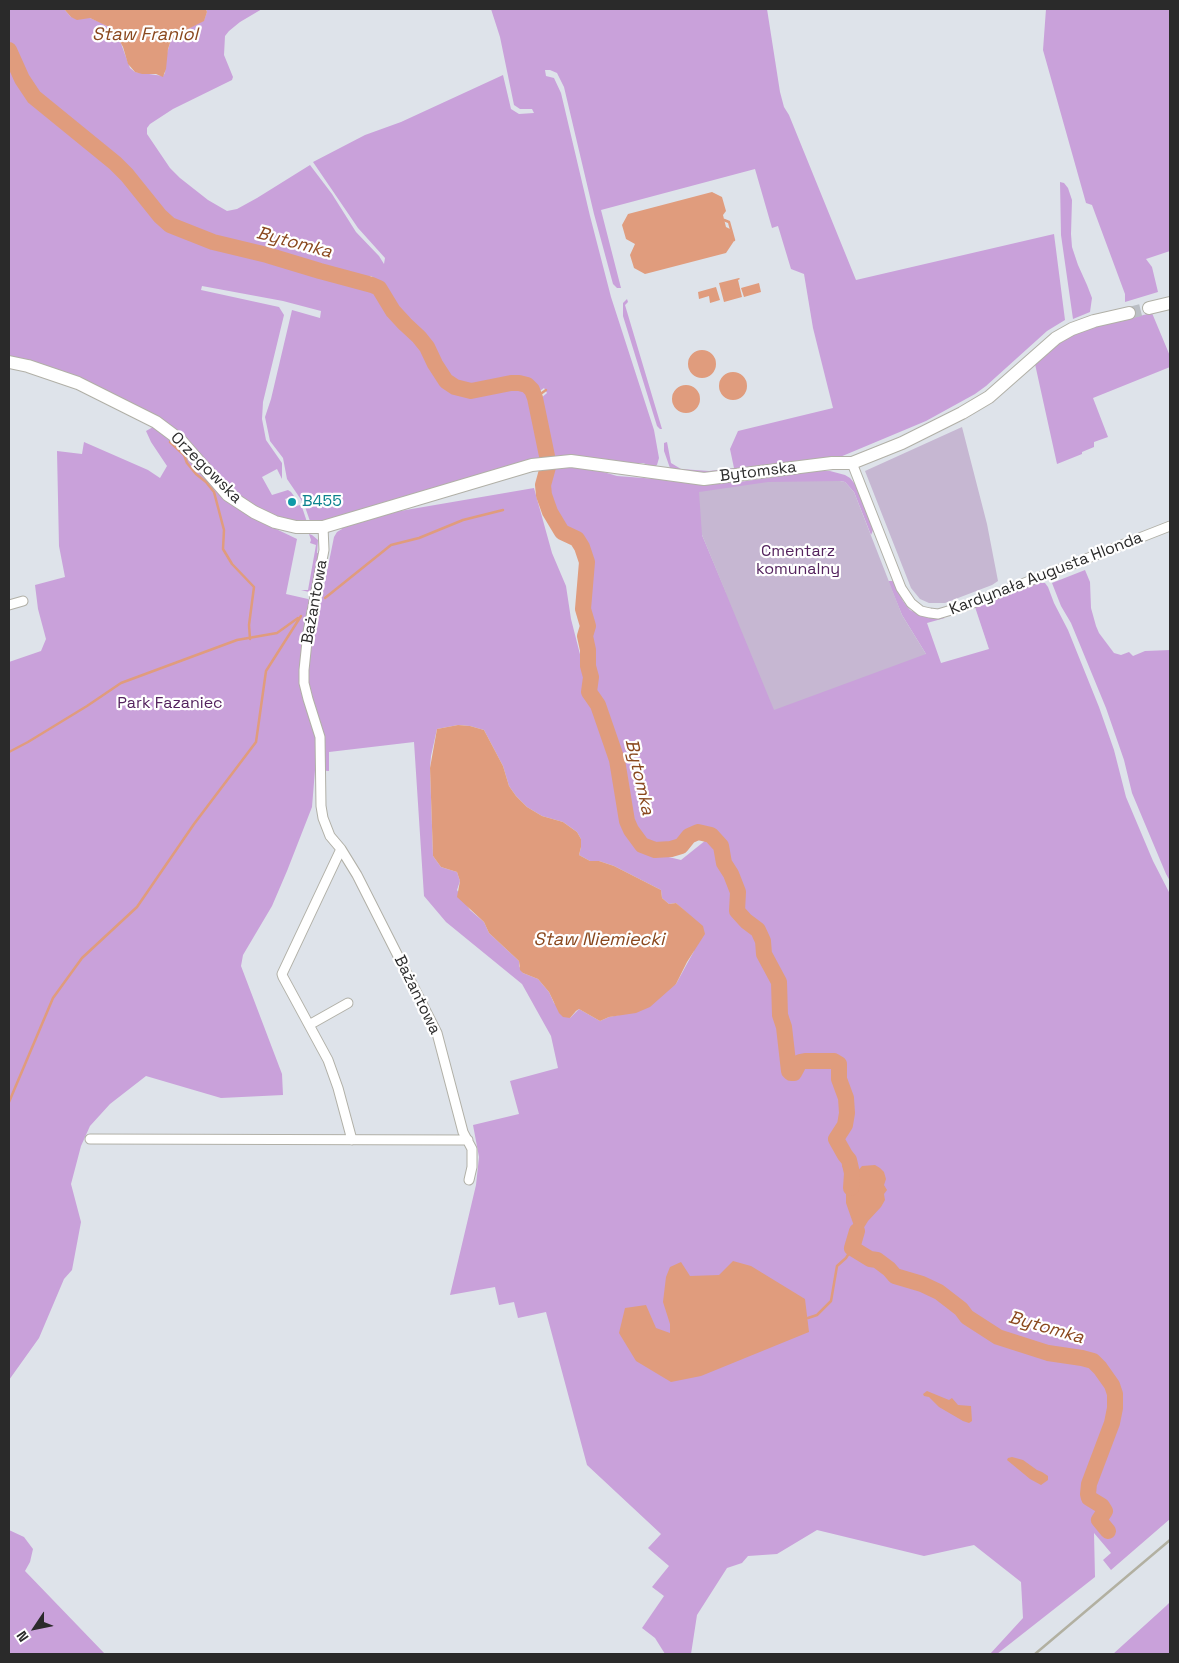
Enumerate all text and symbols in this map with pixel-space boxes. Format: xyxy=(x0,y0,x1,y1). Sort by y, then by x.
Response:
water label: Staw Franiol xyxy=(92,24,198,46)
water label: Bytomka xyxy=(254,223,334,263)
street label: Orzegowska xyxy=(166,428,246,508)
street label: Bytomska xyxy=(719,458,797,486)
place label: B455 xyxy=(302,492,342,512)
marker: B455 xyxy=(286,496,298,508)
street label: Kardynała Augusta Hlonda xyxy=(947,528,1145,620)
park label: Cmentarz komunalny xyxy=(756,542,840,580)
street label: Bażantowa xyxy=(298,558,332,646)
park label: Park Fazaniec xyxy=(117,694,223,714)
water label: Bytomka xyxy=(620,737,658,817)
water label: Staw Niemiecki xyxy=(534,929,664,951)
street label: Bażantowa xyxy=(390,952,444,1038)
water label: Bytomka xyxy=(1006,1307,1086,1349)
north arrow xyxy=(10,1603,60,1653)
text: N xyxy=(12,1627,33,1645)

